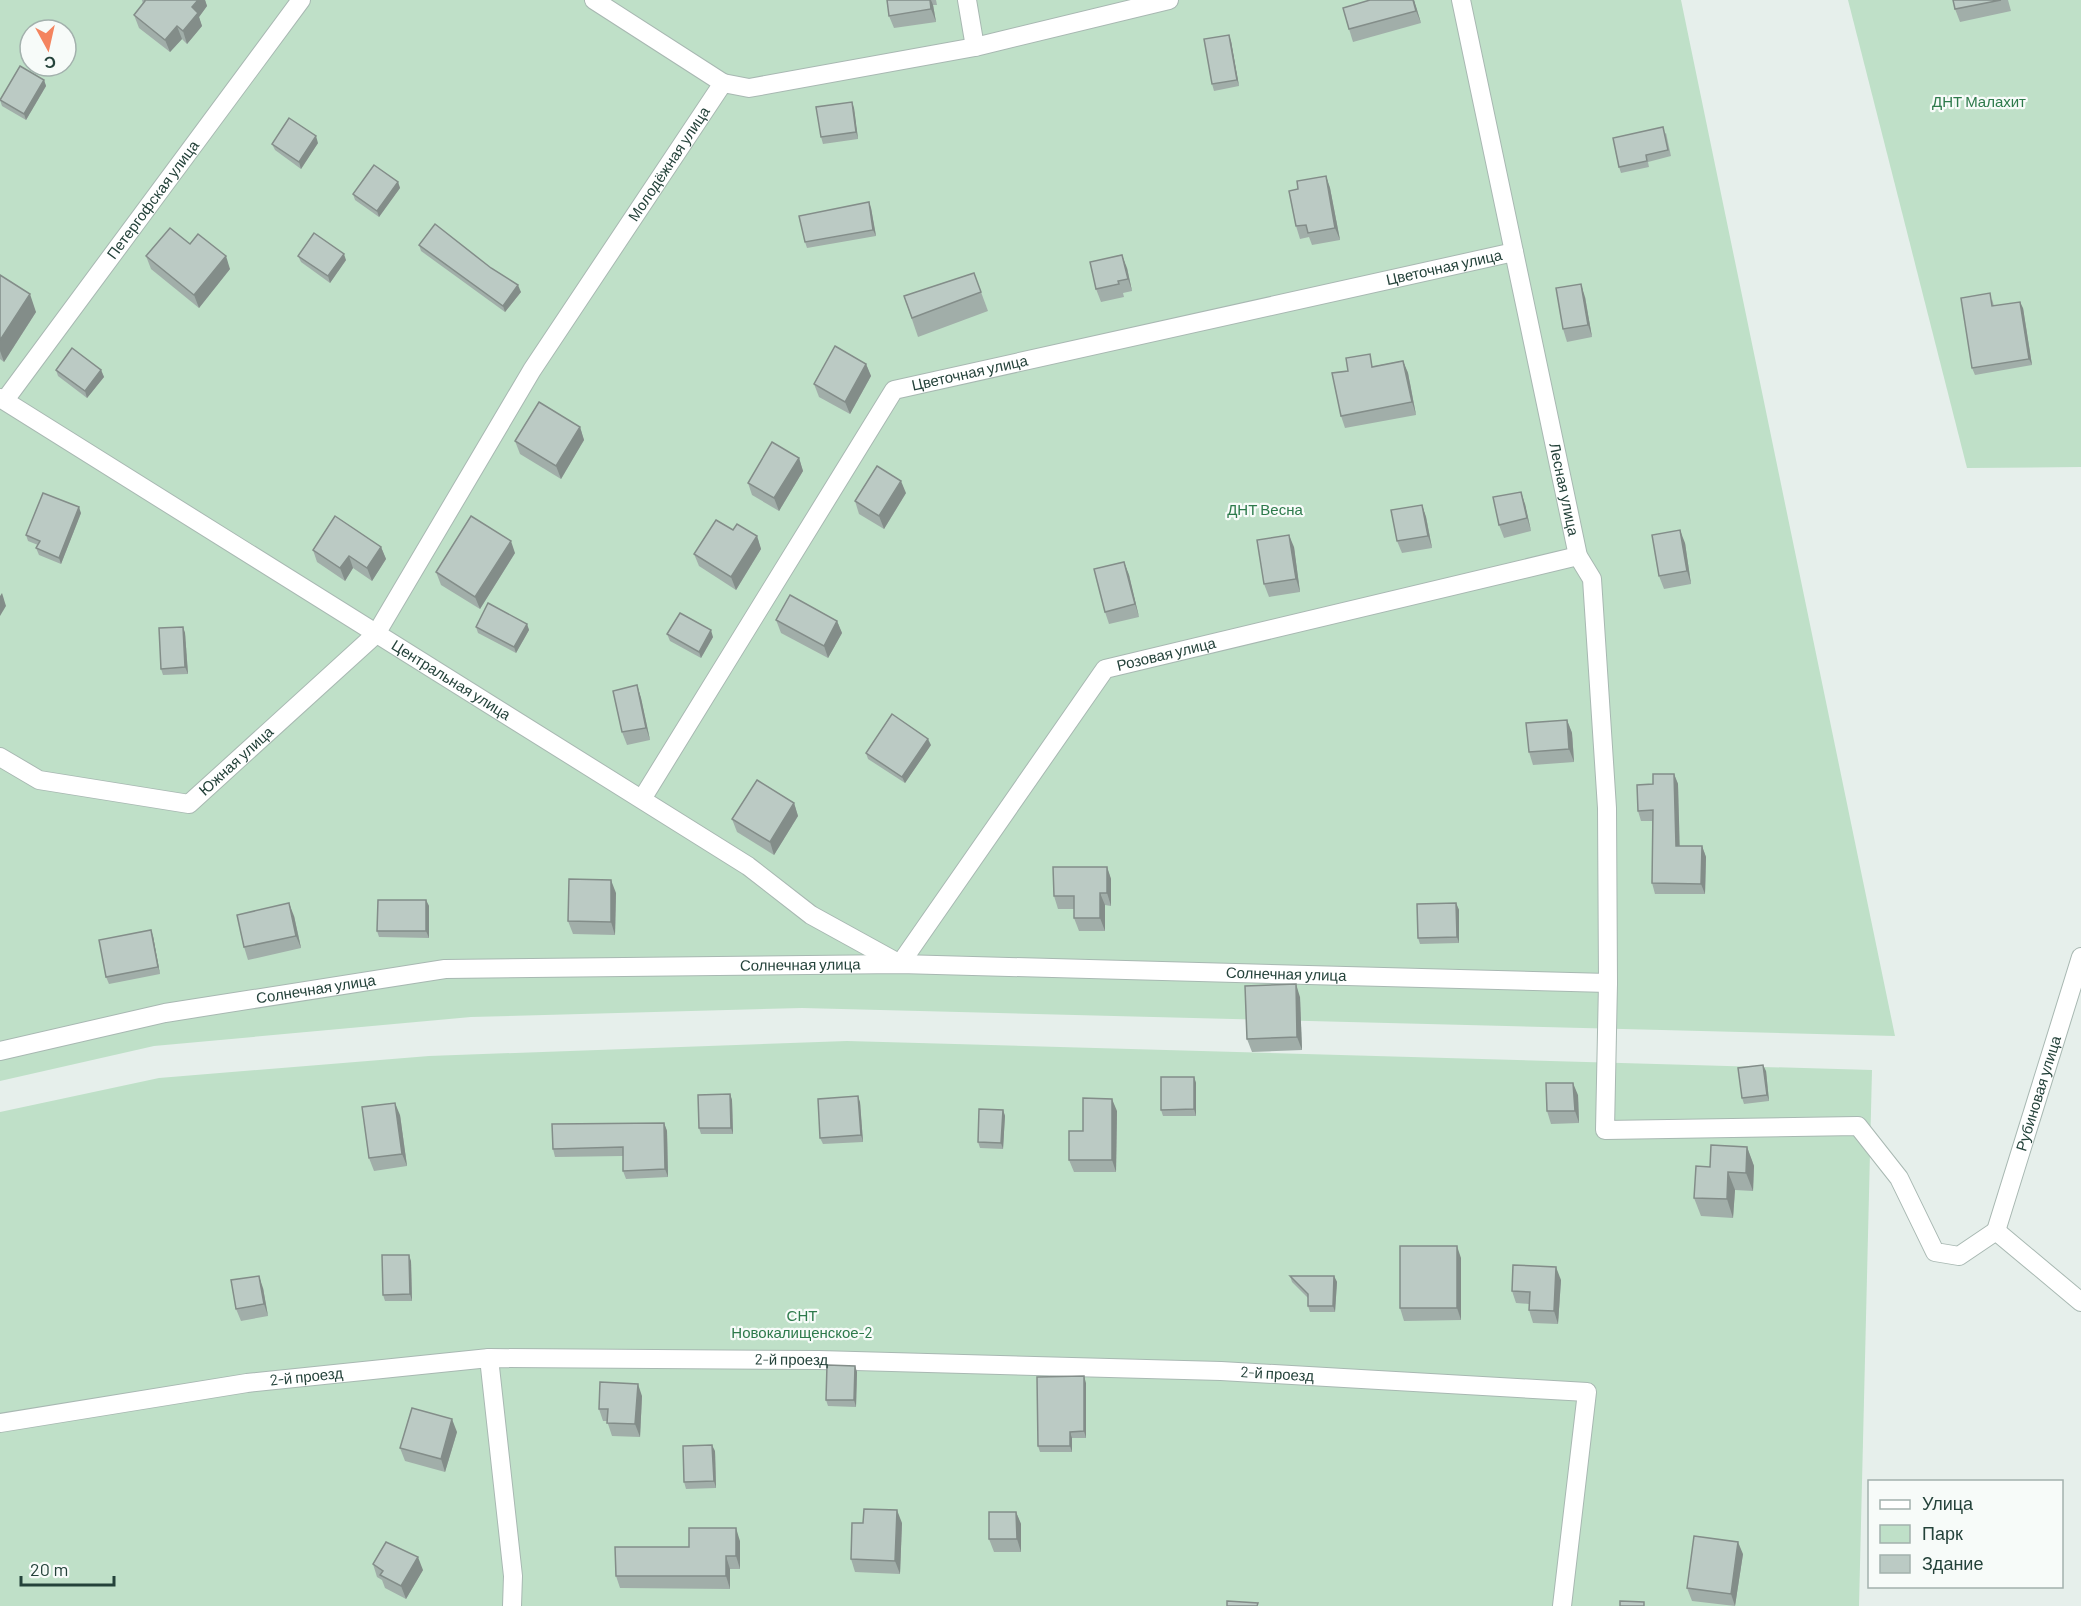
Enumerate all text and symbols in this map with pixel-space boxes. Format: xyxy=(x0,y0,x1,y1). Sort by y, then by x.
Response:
north arrow xyxy=(18,18,78,78)
text: С xyxy=(43,53,57,74)
park label: ДНТ Малахит xyxy=(1932,92,2026,110)
street label: Молодёжная улица xyxy=(624,102,713,224)
street label: Петергофская улица xyxy=(103,136,202,262)
street label: Цветочная улица xyxy=(1384,245,1504,288)
street label: Цветочная улица xyxy=(910,350,1030,394)
street label: Лесная улица xyxy=(1546,441,1584,538)
park label: ДНТ Весна xyxy=(1227,500,1303,518)
street label: Розовая улица xyxy=(1115,633,1218,674)
street label: Центральная улица xyxy=(389,635,515,724)
street label: Южная улица xyxy=(195,722,277,799)
street label: Солнечная улица xyxy=(740,954,861,974)
street label: Солнечная улица xyxy=(1226,963,1347,984)
street label: Солнечная улица xyxy=(255,970,377,1007)
street label: Рубиновая улица xyxy=(2011,1033,2064,1153)
park label: СНТ Новокалищенское-2 xyxy=(731,1306,873,1341)
street label: 2-й проезд xyxy=(755,1350,829,1368)
street label: 2-й проезд xyxy=(1240,1362,1315,1384)
street label: 2-й проезд xyxy=(269,1363,344,1389)
legend xyxy=(1868,1480,2063,1588)
text: Улица xyxy=(1922,1492,1974,1514)
text: Парк xyxy=(1922,1522,1963,1544)
scale bar xyxy=(21,1549,114,1587)
text: Здание xyxy=(1922,1552,1983,1574)
text: 20 m xyxy=(30,1558,68,1580)

